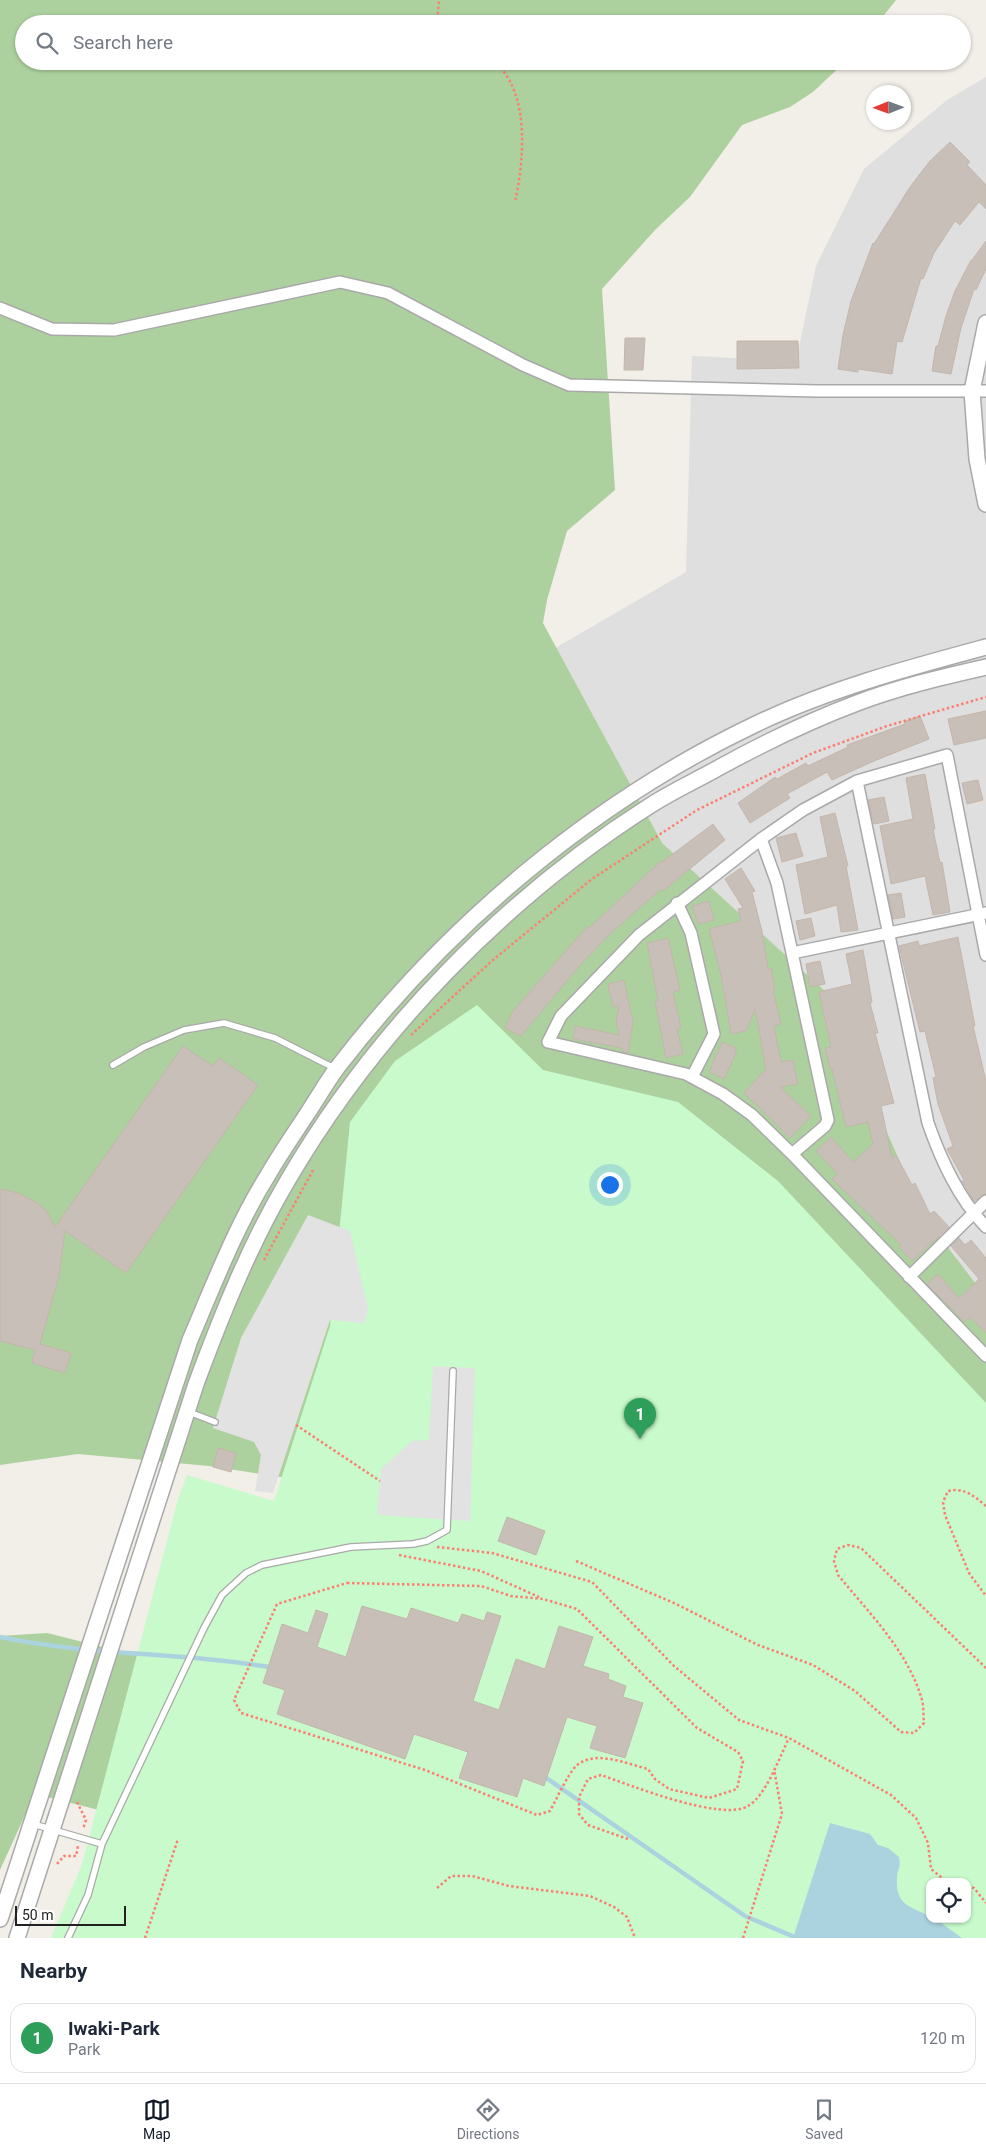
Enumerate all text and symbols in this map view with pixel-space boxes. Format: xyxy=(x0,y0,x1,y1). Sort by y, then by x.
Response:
search box xyxy=(15,15,971,70)
icon: search xyxy=(33,29,61,57)
text: Search here xyxy=(73,31,173,54)
north arrow xyxy=(866,85,911,130)
your location xyxy=(597,1172,623,1198)
pin: 1 xyxy=(624,1398,656,1439)
map controls xyxy=(926,1878,971,1923)
button: locate xyxy=(926,1878,971,1923)
scale bar xyxy=(15,1903,126,1926)
text: 50 m xyxy=(22,1907,54,1923)
text: Nearby xyxy=(20,1959,87,1983)
text: Iwaki-Park xyxy=(68,2017,160,2040)
text: 1 xyxy=(32,2029,42,2048)
text: 120 m xyxy=(920,2029,965,2048)
text: Park xyxy=(68,2040,100,2059)
tab: Map xyxy=(143,2096,171,2142)
tab: Directions xyxy=(457,2096,520,2142)
tab: Saved xyxy=(805,2096,843,2142)

